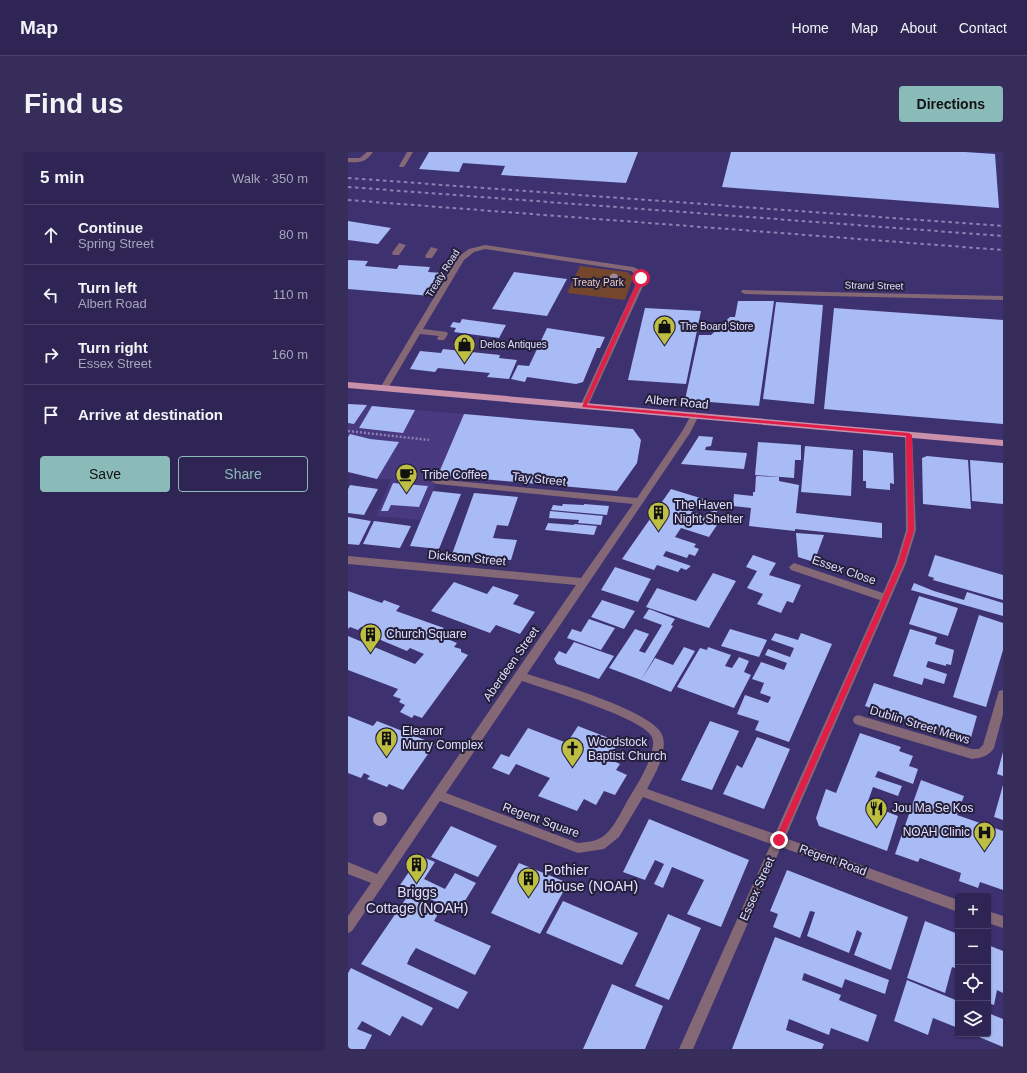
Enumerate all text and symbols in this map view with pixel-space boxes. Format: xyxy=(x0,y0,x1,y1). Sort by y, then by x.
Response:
text: Map xyxy=(20,17,58,38)
text: Home xyxy=(792,20,829,36)
text: Map xyxy=(851,20,878,36)
text: About xyxy=(900,20,937,36)
text: Contact xyxy=(959,20,1007,36)
button: Directions xyxy=(899,86,1003,122)
text: Find us xyxy=(24,88,124,119)
text: 5 min xyxy=(40,168,84,187)
text: Walk · 350 m xyxy=(232,171,308,186)
text: Continue xyxy=(78,219,143,236)
icon: ahead xyxy=(40,224,62,246)
text: 80 m xyxy=(279,227,308,242)
text: Spring Street xyxy=(78,236,154,251)
street label: Treaty Road xyxy=(423,247,462,299)
route start xyxy=(632,269,650,287)
park label: Treaty Park xyxy=(572,277,625,288)
text: Turn left xyxy=(78,279,137,296)
street label: Strand Street xyxy=(844,279,904,292)
icon: left xyxy=(40,284,62,306)
text: 110 m xyxy=(273,287,308,302)
text: Albert Road xyxy=(78,296,147,311)
shop icon: The Board Store xyxy=(652,313,678,346)
place label: The Board Store xyxy=(680,321,754,332)
shop icon: Delos Antiques xyxy=(451,331,477,364)
text: Turn right xyxy=(78,339,148,356)
place label: Delos Antiques xyxy=(480,339,547,350)
icon: right xyxy=(40,344,62,366)
text: 160 m xyxy=(272,347,308,362)
text: Essex Street xyxy=(78,356,152,371)
street label: Albert Road xyxy=(645,392,709,412)
icon: arrive xyxy=(40,404,62,426)
text: Arrive at destination xyxy=(78,406,223,423)
button: Save xyxy=(40,456,170,492)
button: Share xyxy=(178,456,308,492)
cafe icon: Tribe Coffee xyxy=(393,462,419,495)
place label: Tribe Coffee xyxy=(422,468,488,482)
street label: Tay Street xyxy=(511,469,567,489)
place label: The Haven Night Shelter xyxy=(674,498,743,526)
building icon: The Haven Night Shelter xyxy=(646,499,672,532)
street label: Dickson Street xyxy=(428,548,507,568)
street label: Essex Close xyxy=(810,553,878,588)
building icon: Church Square xyxy=(357,621,383,654)
street label: Aberdeen Street xyxy=(480,624,542,704)
place label: Church Square xyxy=(386,627,467,641)
street label: Dublin Street Mews xyxy=(868,703,972,747)
place label: Eleanor Murry Complex xyxy=(402,724,483,752)
building icon: Eleanor Murry Complex xyxy=(373,725,399,758)
place label: Woodstock Baptist Church xyxy=(588,735,667,763)
church icon: Woodstock Baptist Church xyxy=(559,736,585,769)
restaurant icon: Jou Ma Se Kos xyxy=(864,795,890,828)
street label: Regent Square xyxy=(501,800,582,840)
place label: Jou Ma Se Kos xyxy=(892,801,973,815)
hospital icon: NOAH Clinic xyxy=(972,819,998,852)
place label: NOAH Clinic xyxy=(903,825,970,839)
route end xyxy=(770,831,788,849)
street label: Regent Road xyxy=(797,841,869,879)
building icon: Briggs Cottage (NOAH) xyxy=(404,851,430,884)
street label: Essex Street xyxy=(737,854,777,923)
place label: Pothier House (NOAH) xyxy=(544,862,638,894)
building icon: Pothier House (NOAH) xyxy=(516,865,542,898)
place label: Briggs Cottage (NOAH) xyxy=(366,884,468,916)
map controls xyxy=(955,893,991,1037)
button: + xyxy=(955,893,991,929)
button: − xyxy=(955,929,991,965)
button: locate xyxy=(955,965,991,1001)
button: layers xyxy=(955,1001,991,1037)

